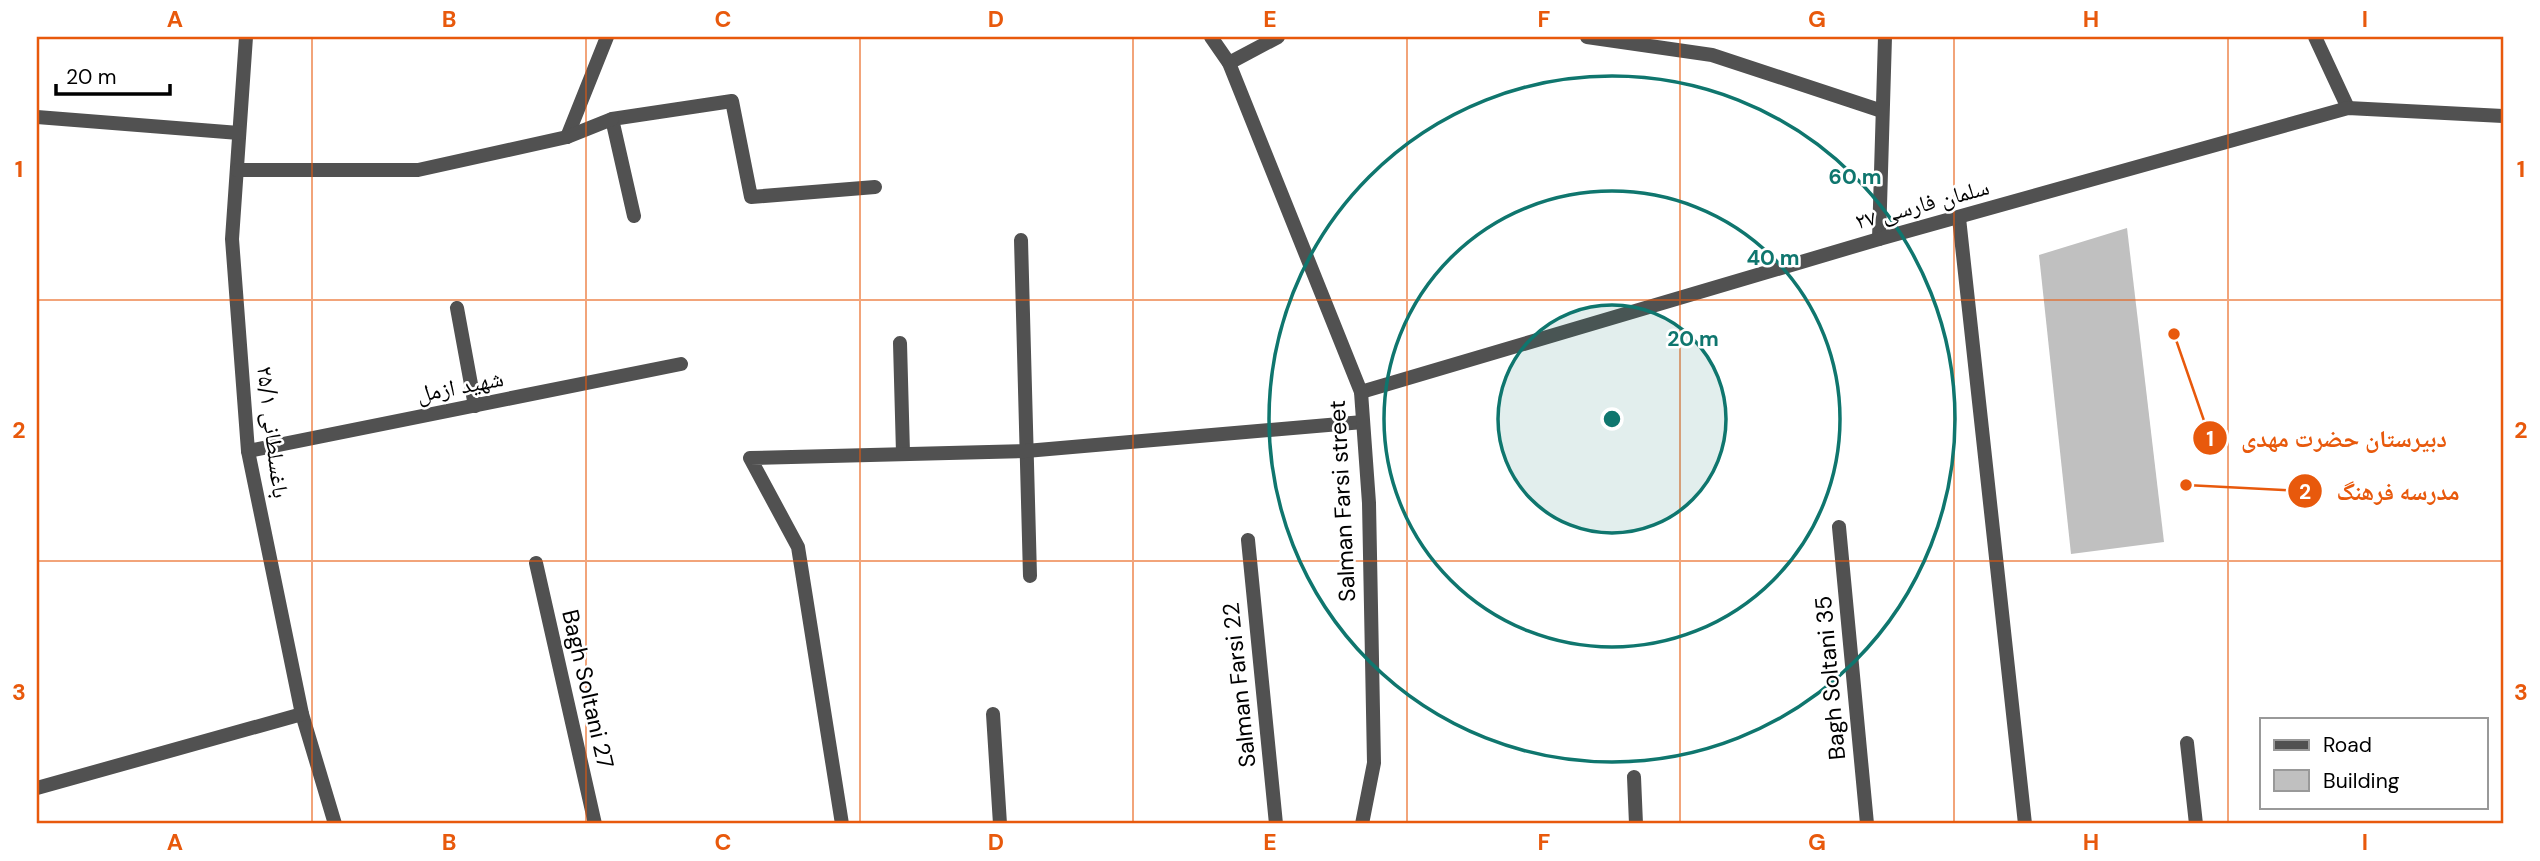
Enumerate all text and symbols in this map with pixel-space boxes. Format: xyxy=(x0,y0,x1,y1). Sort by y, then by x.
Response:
text: A xyxy=(167,4,183,34)
text: B xyxy=(442,4,456,34)
text: C xyxy=(715,4,731,34)
text: D xyxy=(988,4,1004,34)
text: E xyxy=(1263,4,1277,34)
text: F xyxy=(1538,4,1551,34)
text: G xyxy=(1808,4,1826,34)
text: H xyxy=(2083,4,2099,34)
text: I xyxy=(2362,4,2368,34)
scale bar xyxy=(56,52,170,96)
text: 20 m xyxy=(66,63,117,91)
text: 1 xyxy=(15,154,23,184)
text: 1 xyxy=(2517,154,2525,184)
text: 60 m xyxy=(1829,163,1881,191)
street label: سلمان فارسی ۲۷ xyxy=(1852,172,1992,236)
text: 40 m xyxy=(1746,244,1800,272)
text: 20 m xyxy=(1667,325,1719,353)
street label: شهید ازمل xyxy=(414,363,506,409)
street label: باغسلطانی ۲۵/۱ xyxy=(250,364,296,500)
street label: Salman Farsi street xyxy=(1322,399,1362,603)
centre of rings xyxy=(1600,407,1624,431)
text: 2 xyxy=(12,415,26,445)
text: 2 xyxy=(2514,415,2528,445)
callout: دبیرستان حضرت مهدی xyxy=(2192,416,2461,461)
text: دبیرستان حضرت مهدی xyxy=(2241,423,2447,454)
text: 1 xyxy=(2206,425,2214,453)
callout: مدرسه فرهنگ xyxy=(2287,469,2473,514)
text: مدرسه فرهنگ xyxy=(2336,476,2460,507)
text: 2 xyxy=(2299,478,2311,506)
street label: Bagh Soltani 35 xyxy=(1808,595,1852,761)
street label: Salman Farsi 22 xyxy=(1215,601,1263,769)
street label: Bagh Soltani 27 xyxy=(555,607,621,771)
text: 3 xyxy=(12,677,26,707)
text: 3 xyxy=(2514,677,2528,707)
legend xyxy=(2260,718,2488,808)
text: Road xyxy=(2323,731,2372,759)
text: Building xyxy=(2323,767,2400,795)
text: A xyxy=(167,827,183,857)
text: B xyxy=(442,827,456,857)
text: C xyxy=(715,827,731,857)
text: D xyxy=(988,827,1004,857)
text: E xyxy=(1263,827,1277,857)
text: F xyxy=(1538,827,1551,857)
text: G xyxy=(1808,827,1826,857)
text: H xyxy=(2083,827,2099,857)
text: I xyxy=(2362,827,2368,857)

